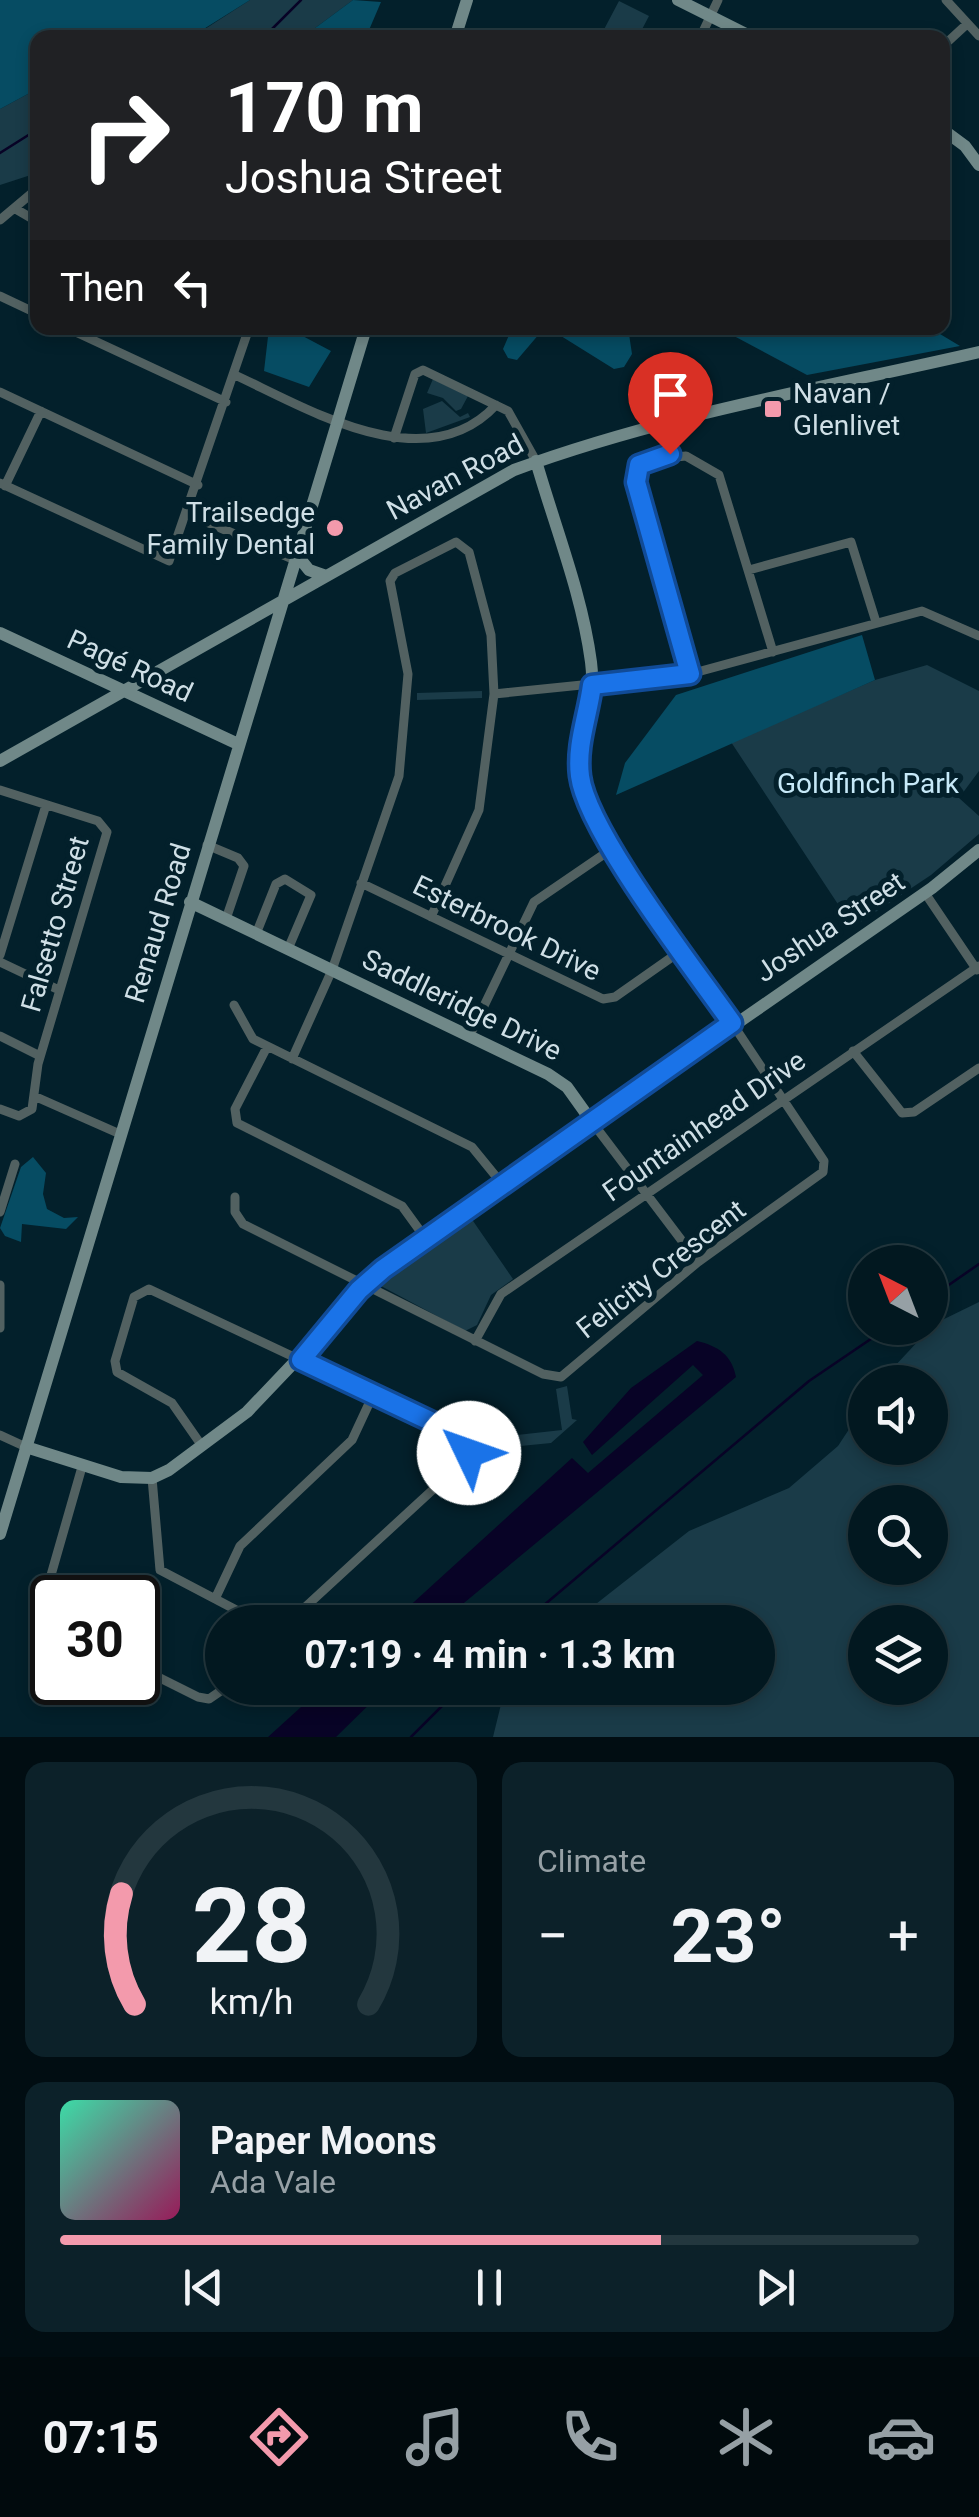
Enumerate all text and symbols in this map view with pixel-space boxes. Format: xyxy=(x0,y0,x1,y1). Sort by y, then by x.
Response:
text: 170 m xyxy=(225,67,424,149)
icon: right xyxy=(60,70,190,200)
text: Joshua Street xyxy=(225,151,503,204)
icon: left xyxy=(165,260,220,315)
text: Then xyxy=(60,266,145,310)
pin xyxy=(628,352,713,455)
icon: arrive xyxy=(643,367,698,422)
place label: Navan / Glenlivet xyxy=(793,377,900,442)
marker: Navan / Glenlivet xyxy=(762,398,784,420)
street label: Navan Road xyxy=(381,427,529,527)
place label: Trailsedge Family Dental xyxy=(147,496,315,561)
marker: Trailsedge Family Dental xyxy=(324,517,346,539)
street label: Pagé Road xyxy=(62,623,198,709)
park label: Goldfinch Park xyxy=(777,767,960,800)
street label: Falsetto Street xyxy=(14,832,96,1016)
street label: Renaud Road xyxy=(118,839,198,1007)
street label: Joshua Street xyxy=(749,865,911,989)
street label: Esterbrook Drive xyxy=(408,868,606,988)
street label: Saddleridge Drive xyxy=(357,942,567,1068)
street label: Fountainhead Drive xyxy=(596,1044,812,1208)
street label: Felicity Crescent xyxy=(570,1193,752,1345)
north arrow xyxy=(848,1245,948,1345)
map controls xyxy=(848,1245,948,1705)
button: sound xyxy=(848,1365,948,1465)
position arrow xyxy=(417,1401,521,1505)
button: search xyxy=(848,1485,948,1585)
speed limit sign: 30 xyxy=(30,1575,160,1705)
button: layers xyxy=(848,1605,948,1705)
text: 07:19 · 4 min · 1.3 km xyxy=(304,1633,676,1677)
text: Climate xyxy=(537,1842,646,1880)
text: 28 xyxy=(191,1866,311,1987)
text: 23° xyxy=(670,1892,786,1980)
text: − xyxy=(537,1904,568,1968)
text: + xyxy=(888,1904,919,1968)
text: km/h xyxy=(209,1981,293,2023)
text: Paper Moons xyxy=(210,2119,437,2163)
text: Ada Vale xyxy=(210,2163,336,2201)
icon: previous xyxy=(176,2260,231,2315)
icon: pause xyxy=(462,2260,517,2315)
icon: next xyxy=(748,2260,803,2315)
icon: directions xyxy=(244,2402,314,2472)
icon: music xyxy=(400,2402,470,2472)
icon: phone xyxy=(555,2402,625,2472)
icon: climate xyxy=(711,2402,781,2472)
icon: car xyxy=(866,2402,936,2472)
text: 07:15 xyxy=(43,2411,159,2464)

